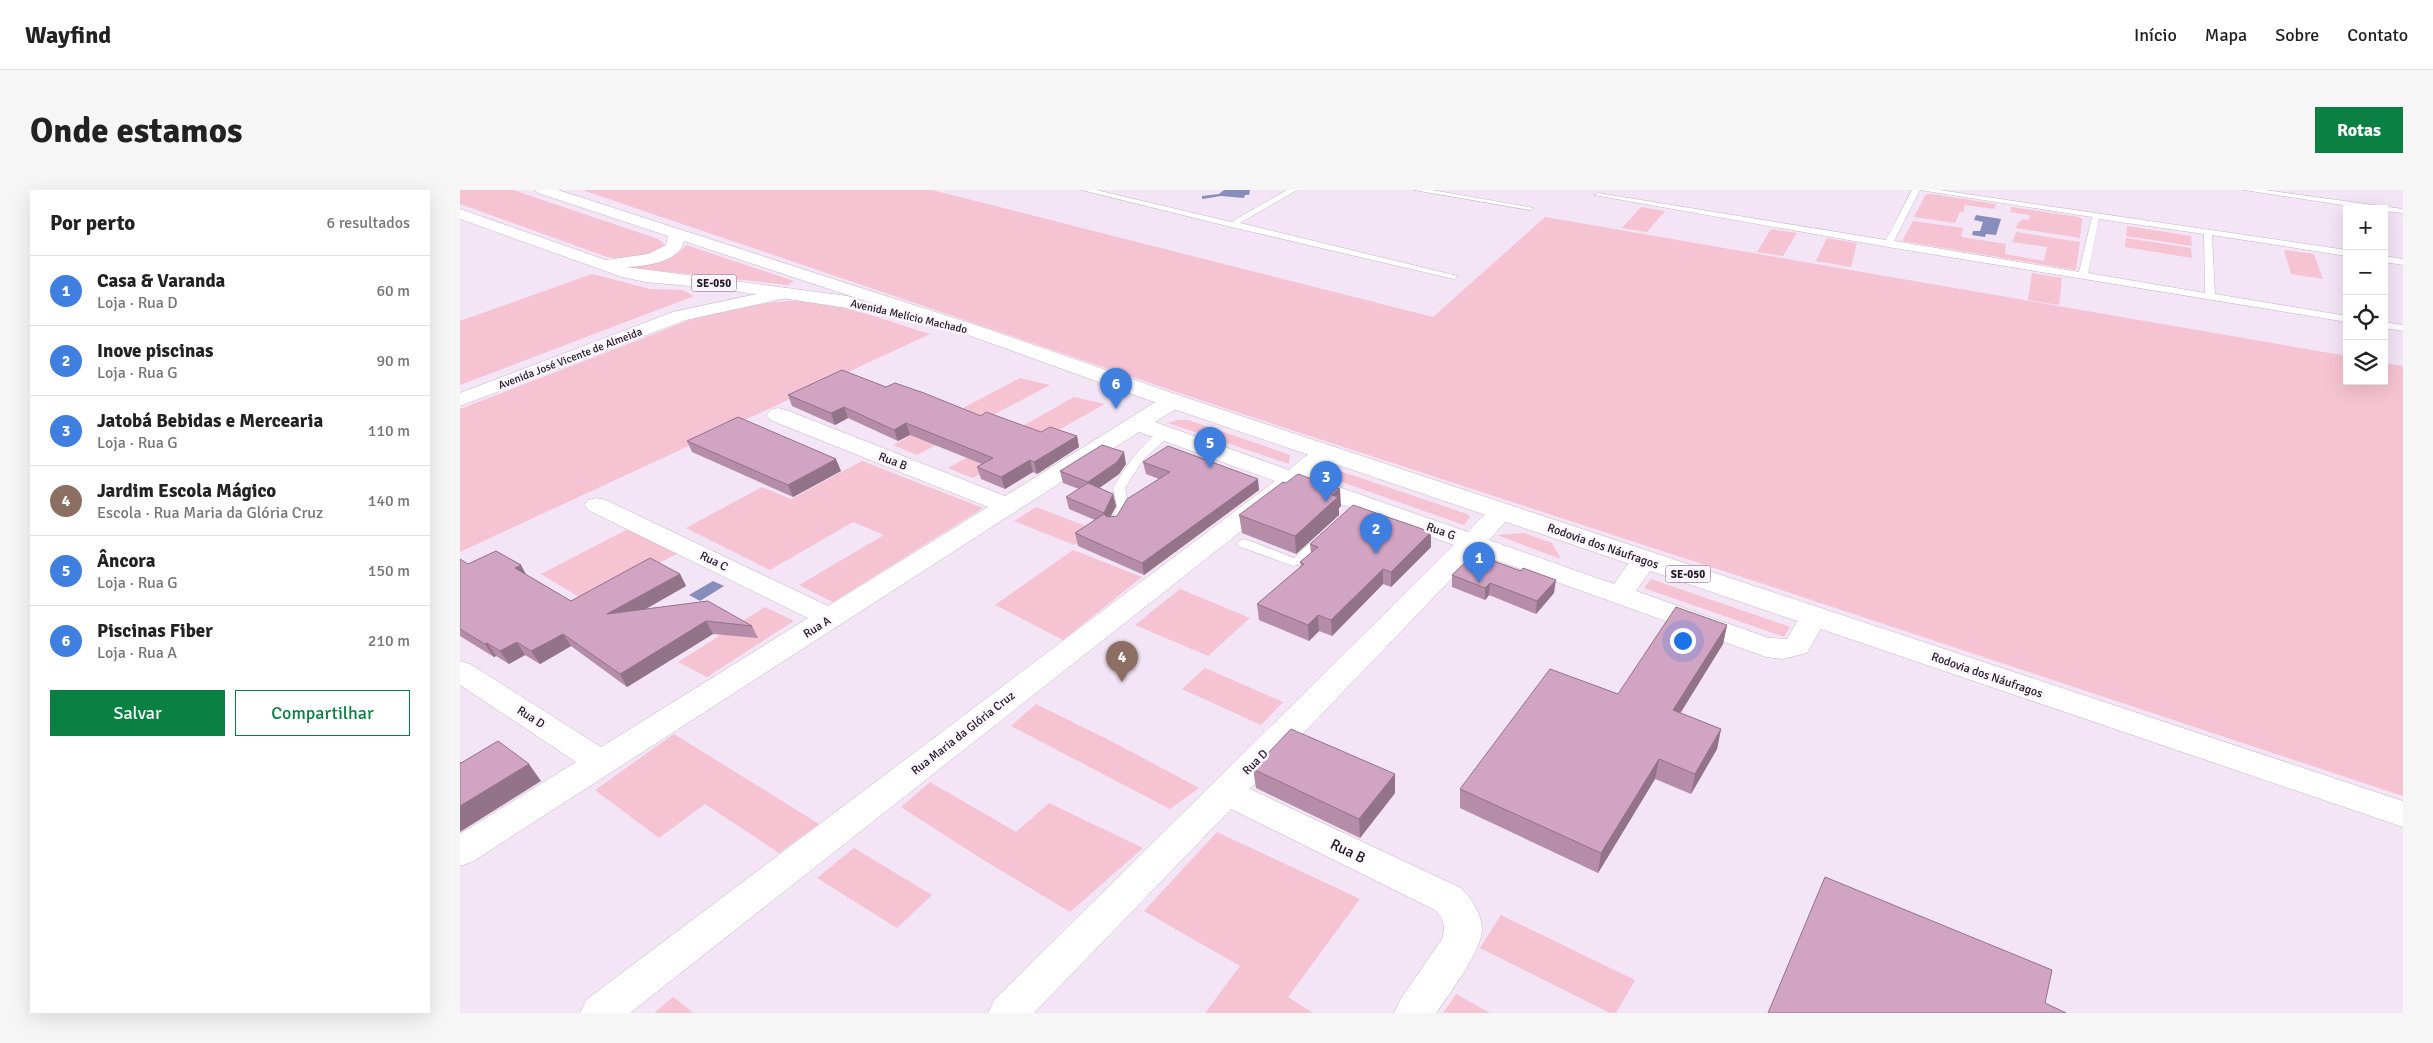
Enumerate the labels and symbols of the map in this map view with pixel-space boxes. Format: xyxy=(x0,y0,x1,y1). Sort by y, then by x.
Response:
road number: SE-050 xyxy=(692,275,736,292)
street label: Avenida Melício Machado xyxy=(849,297,969,336)
street label: Avenida José Vicente de Almeida xyxy=(496,325,644,392)
pin: 6 xyxy=(1100,368,1132,409)
pin: 5 xyxy=(1194,427,1226,468)
street label: Rua B xyxy=(876,449,909,474)
pin: 3 xyxy=(1310,461,1342,502)
pin: 2 xyxy=(1360,513,1392,554)
street label: Rua G xyxy=(1424,519,1457,544)
street label: Rodovia dos Náufragos xyxy=(1545,520,1660,573)
pin: 1 xyxy=(1463,542,1495,583)
street label: Rua C xyxy=(697,548,730,575)
road number: SE-050 xyxy=(1666,566,1710,582)
street label: Rua A xyxy=(801,613,834,642)
your location xyxy=(1670,628,1696,654)
pin: 4 xyxy=(1106,641,1138,682)
street label: Rodovia dos Náufragos xyxy=(1929,649,2044,702)
street label: Rua Maria da Glória Cruz xyxy=(909,688,1018,778)
street label: Rua D xyxy=(514,703,548,732)
street label: Rua D xyxy=(1239,746,1271,778)
street label: Rua B xyxy=(1327,835,1369,867)

